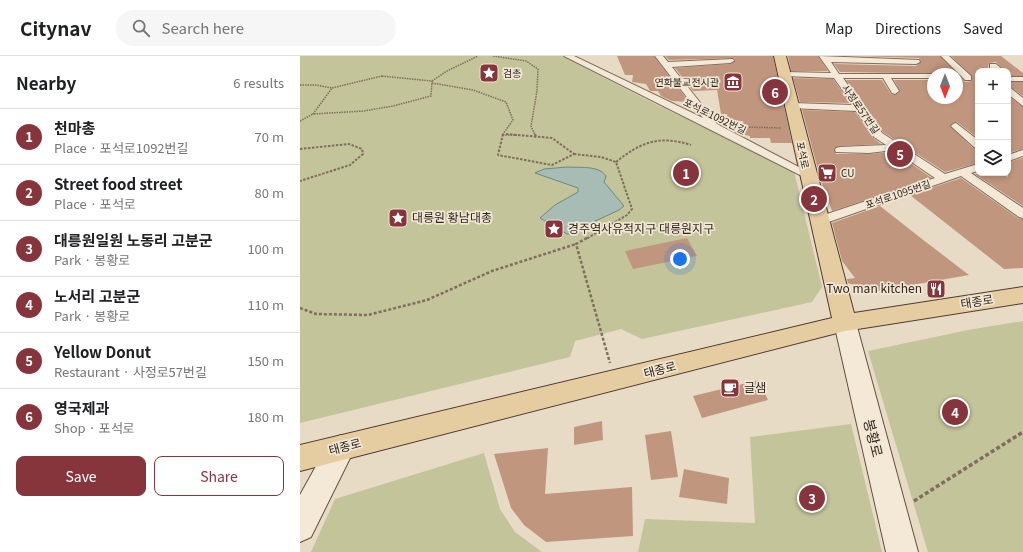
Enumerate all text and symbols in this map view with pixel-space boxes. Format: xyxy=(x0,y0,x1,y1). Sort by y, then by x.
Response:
search box xyxy=(116,10,396,46)
text: Citynav xyxy=(20,14,92,41)
icon: search xyxy=(130,17,152,39)
text: Search here xyxy=(162,17,244,38)
text: Map xyxy=(825,18,853,38)
text: Directions xyxy=(875,18,941,38)
text: Saved xyxy=(963,18,1003,38)
place icon: 검총 xyxy=(478,62,500,84)
place label: 검총 xyxy=(503,65,521,80)
north arrow xyxy=(927,68,963,104)
map controls xyxy=(975,68,1011,176)
button: + xyxy=(975,68,1011,104)
text: Nearby xyxy=(16,70,76,95)
museum icon: 연화불교전시관 xyxy=(722,71,744,93)
text: 6 results xyxy=(233,73,284,92)
place label: 연화불교전시관 xyxy=(655,74,720,89)
pin: 6 xyxy=(762,77,788,107)
street label: 사정로57번길 xyxy=(839,81,884,136)
street label: 포석로1092번길 xyxy=(681,94,749,137)
button: − xyxy=(975,104,1011,140)
text: 천마총 xyxy=(54,117,95,138)
text: 1 xyxy=(25,127,33,146)
text: 70 m xyxy=(255,127,284,146)
text: Place · 포석로1092번길 xyxy=(54,138,189,157)
pin: 5 xyxy=(887,139,913,169)
street label: 포석로 xyxy=(793,140,814,170)
button: layers xyxy=(975,140,1011,176)
pin: 1 xyxy=(673,158,699,188)
supermarket icon: CU xyxy=(816,162,838,184)
place label: CU xyxy=(841,165,854,180)
text: Street food street xyxy=(54,173,183,194)
street label: 포석로1095번길 xyxy=(863,175,933,212)
text: 2 xyxy=(25,183,33,202)
text: 80 m xyxy=(255,183,284,202)
pin: 2 xyxy=(801,184,827,214)
text: Place · 포석로 xyxy=(54,194,136,213)
place icon: 대릉원 황남대총 xyxy=(387,207,409,229)
place label: 대릉원 황남대총 xyxy=(412,208,492,225)
place icon: 경주역사유적지구 대릉원지구 xyxy=(543,218,565,240)
place label: 경주역사유적지구 대릉원지구 xyxy=(568,219,714,236)
text: 대릉원일원 노동리 고분군 xyxy=(54,229,213,250)
text: 3 xyxy=(25,239,33,258)
text: 100 m xyxy=(247,239,284,258)
your location xyxy=(670,249,690,269)
text: Park · 봉황로 xyxy=(54,250,130,269)
restaurant icon: Two man kitchen xyxy=(925,278,947,300)
place label: Two man kitchen xyxy=(826,279,922,296)
text: 노서리 고분군 xyxy=(54,285,140,306)
street label: 태종로 xyxy=(959,290,994,312)
text: 4 xyxy=(25,295,33,314)
text: 110 m xyxy=(247,295,284,314)
text: Park · 봉황로 xyxy=(54,306,130,325)
text: Yellow Donut xyxy=(54,341,151,362)
text: 5 xyxy=(25,351,33,370)
text: 150 m xyxy=(247,351,284,370)
street label: 태종로 xyxy=(642,356,678,381)
text: Restaurant · 사정로57번길 xyxy=(54,362,207,381)
cafe icon: 글샘 xyxy=(719,377,741,399)
place label: 글샘 xyxy=(744,378,766,395)
text: 영국제과 xyxy=(54,397,109,418)
pin: 4 xyxy=(942,397,968,427)
text: 6 xyxy=(25,407,33,426)
text: 180 m xyxy=(247,407,284,426)
street label: 봉황로 xyxy=(860,417,888,459)
text: Shop · 포석로 xyxy=(54,418,135,437)
street label: 태종로 xyxy=(327,433,363,458)
button: Save xyxy=(16,456,146,496)
button: Share xyxy=(154,456,284,496)
pin: 3 xyxy=(799,483,825,513)

